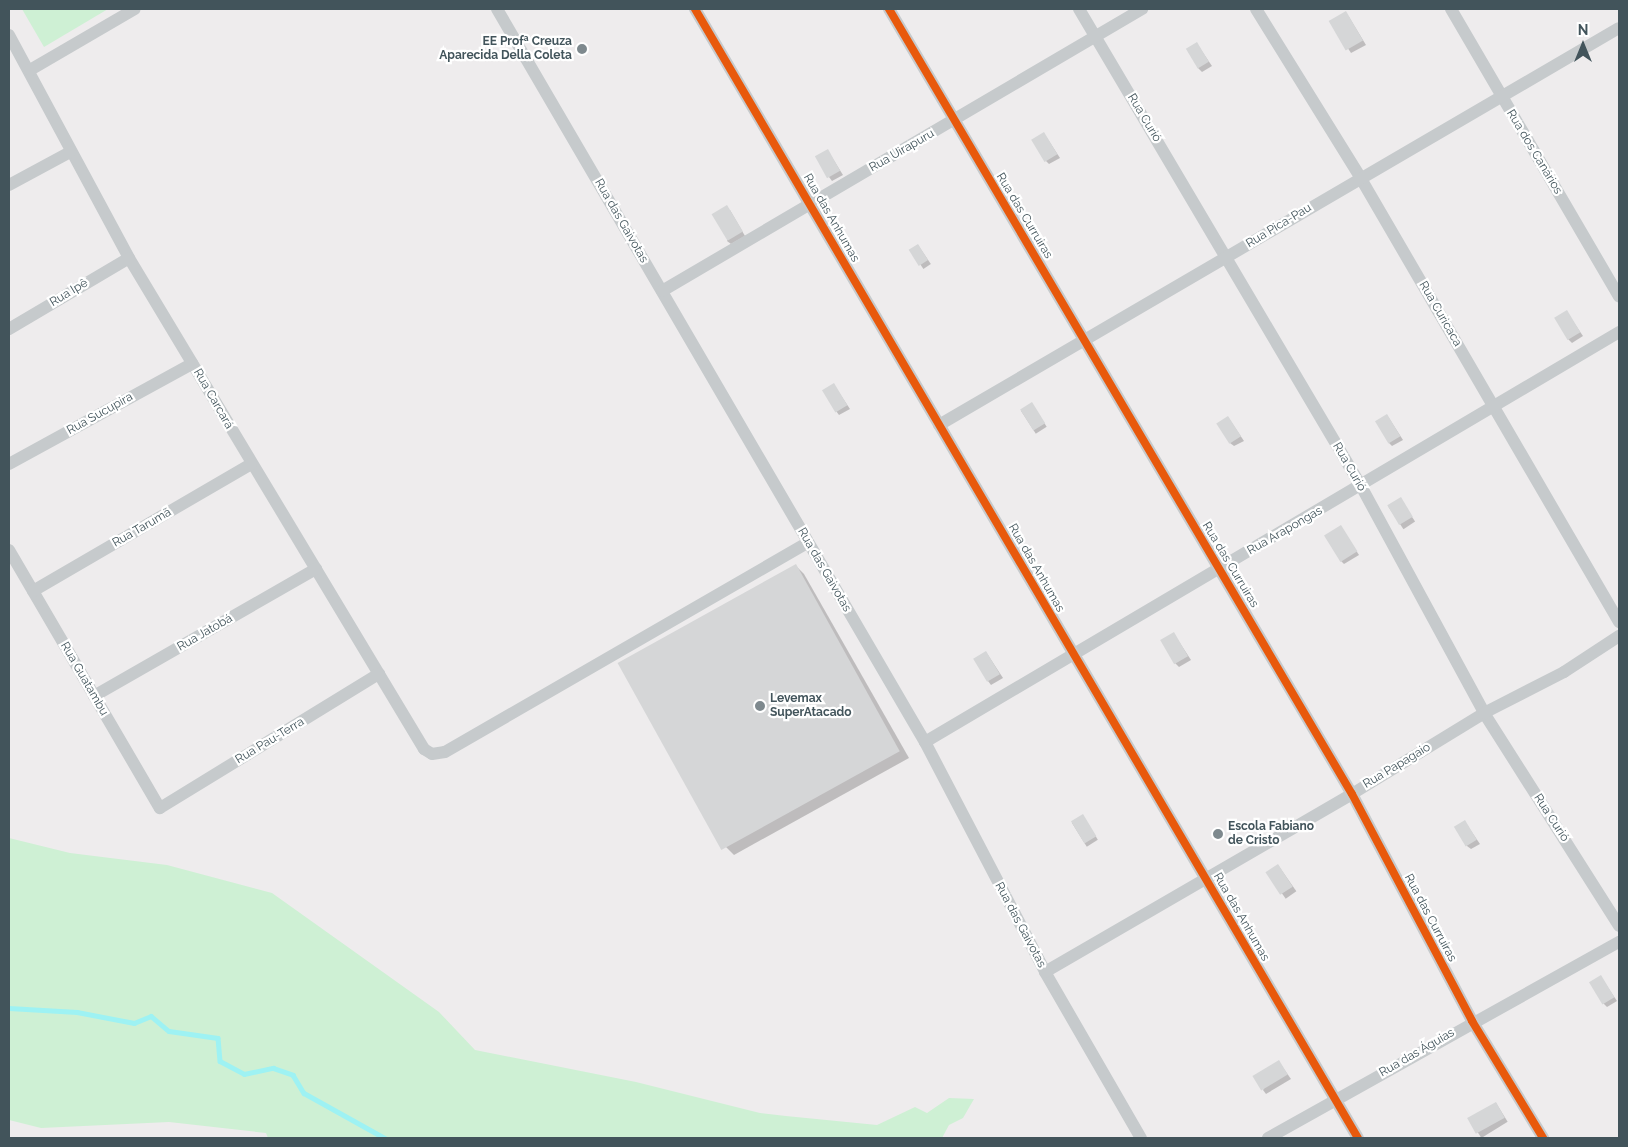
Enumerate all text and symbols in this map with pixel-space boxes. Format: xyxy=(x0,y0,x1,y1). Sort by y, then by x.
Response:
north arrow xyxy=(1558,20,1608,70)
text: N xyxy=(1578,22,1588,38)
place label: EE Profª Creuza Aparecida Della Coleta xyxy=(439,35,572,63)
marker: EE Profª Creuza Aparecida Della Coleta xyxy=(576,43,588,55)
street label: Rua Curió xyxy=(1124,91,1164,145)
street label: Rua dos Canários xyxy=(1503,107,1565,197)
street label: Rua Uirapuru xyxy=(867,127,937,175)
street label: Rua das Anhumas xyxy=(800,171,862,265)
street label: Rua das Curruiras xyxy=(993,171,1055,261)
street label: Rua das Gaivotas xyxy=(591,176,651,266)
street label: Rua Pica-Pau xyxy=(1244,201,1314,251)
street label: Rua Ipê xyxy=(47,276,91,310)
street label: Rua Curicaca xyxy=(1416,279,1464,349)
street label: Rua Carcará xyxy=(190,366,236,432)
street label: Rua Sucupira xyxy=(64,390,136,438)
street label: Rua Curió xyxy=(1329,440,1369,494)
street label: Rua Arapongas xyxy=(1245,504,1325,558)
street label: Rua Tarumã xyxy=(110,505,174,551)
street label: Rua das Curruiras xyxy=(1199,520,1261,610)
street label: Rua das Anhumas xyxy=(1005,521,1067,615)
street label: Rua das Gaivotas xyxy=(794,525,854,615)
street label: Rua Jatobá xyxy=(175,611,235,655)
street label: Rua Guatambu xyxy=(57,640,111,718)
place label: Levemax SuperAtacado xyxy=(770,692,852,720)
marker: Levemax SuperAtacado xyxy=(754,700,766,712)
street label: Rua Pau-Terra xyxy=(233,715,307,767)
street label: Rua Papagaio xyxy=(1361,740,1433,792)
street label: Rua Curió xyxy=(1530,792,1572,844)
place label: Escola Fabiano de Cristo xyxy=(1228,820,1314,848)
marker: Escola Fabiano de Cristo xyxy=(1212,828,1224,840)
street label: Rua das Anhumas xyxy=(1210,870,1272,964)
street label: Rua das Curruiras xyxy=(1401,872,1459,964)
street label: Rua das Gaivotas xyxy=(991,880,1049,970)
street label: Rua das Águias xyxy=(1377,1026,1457,1080)

